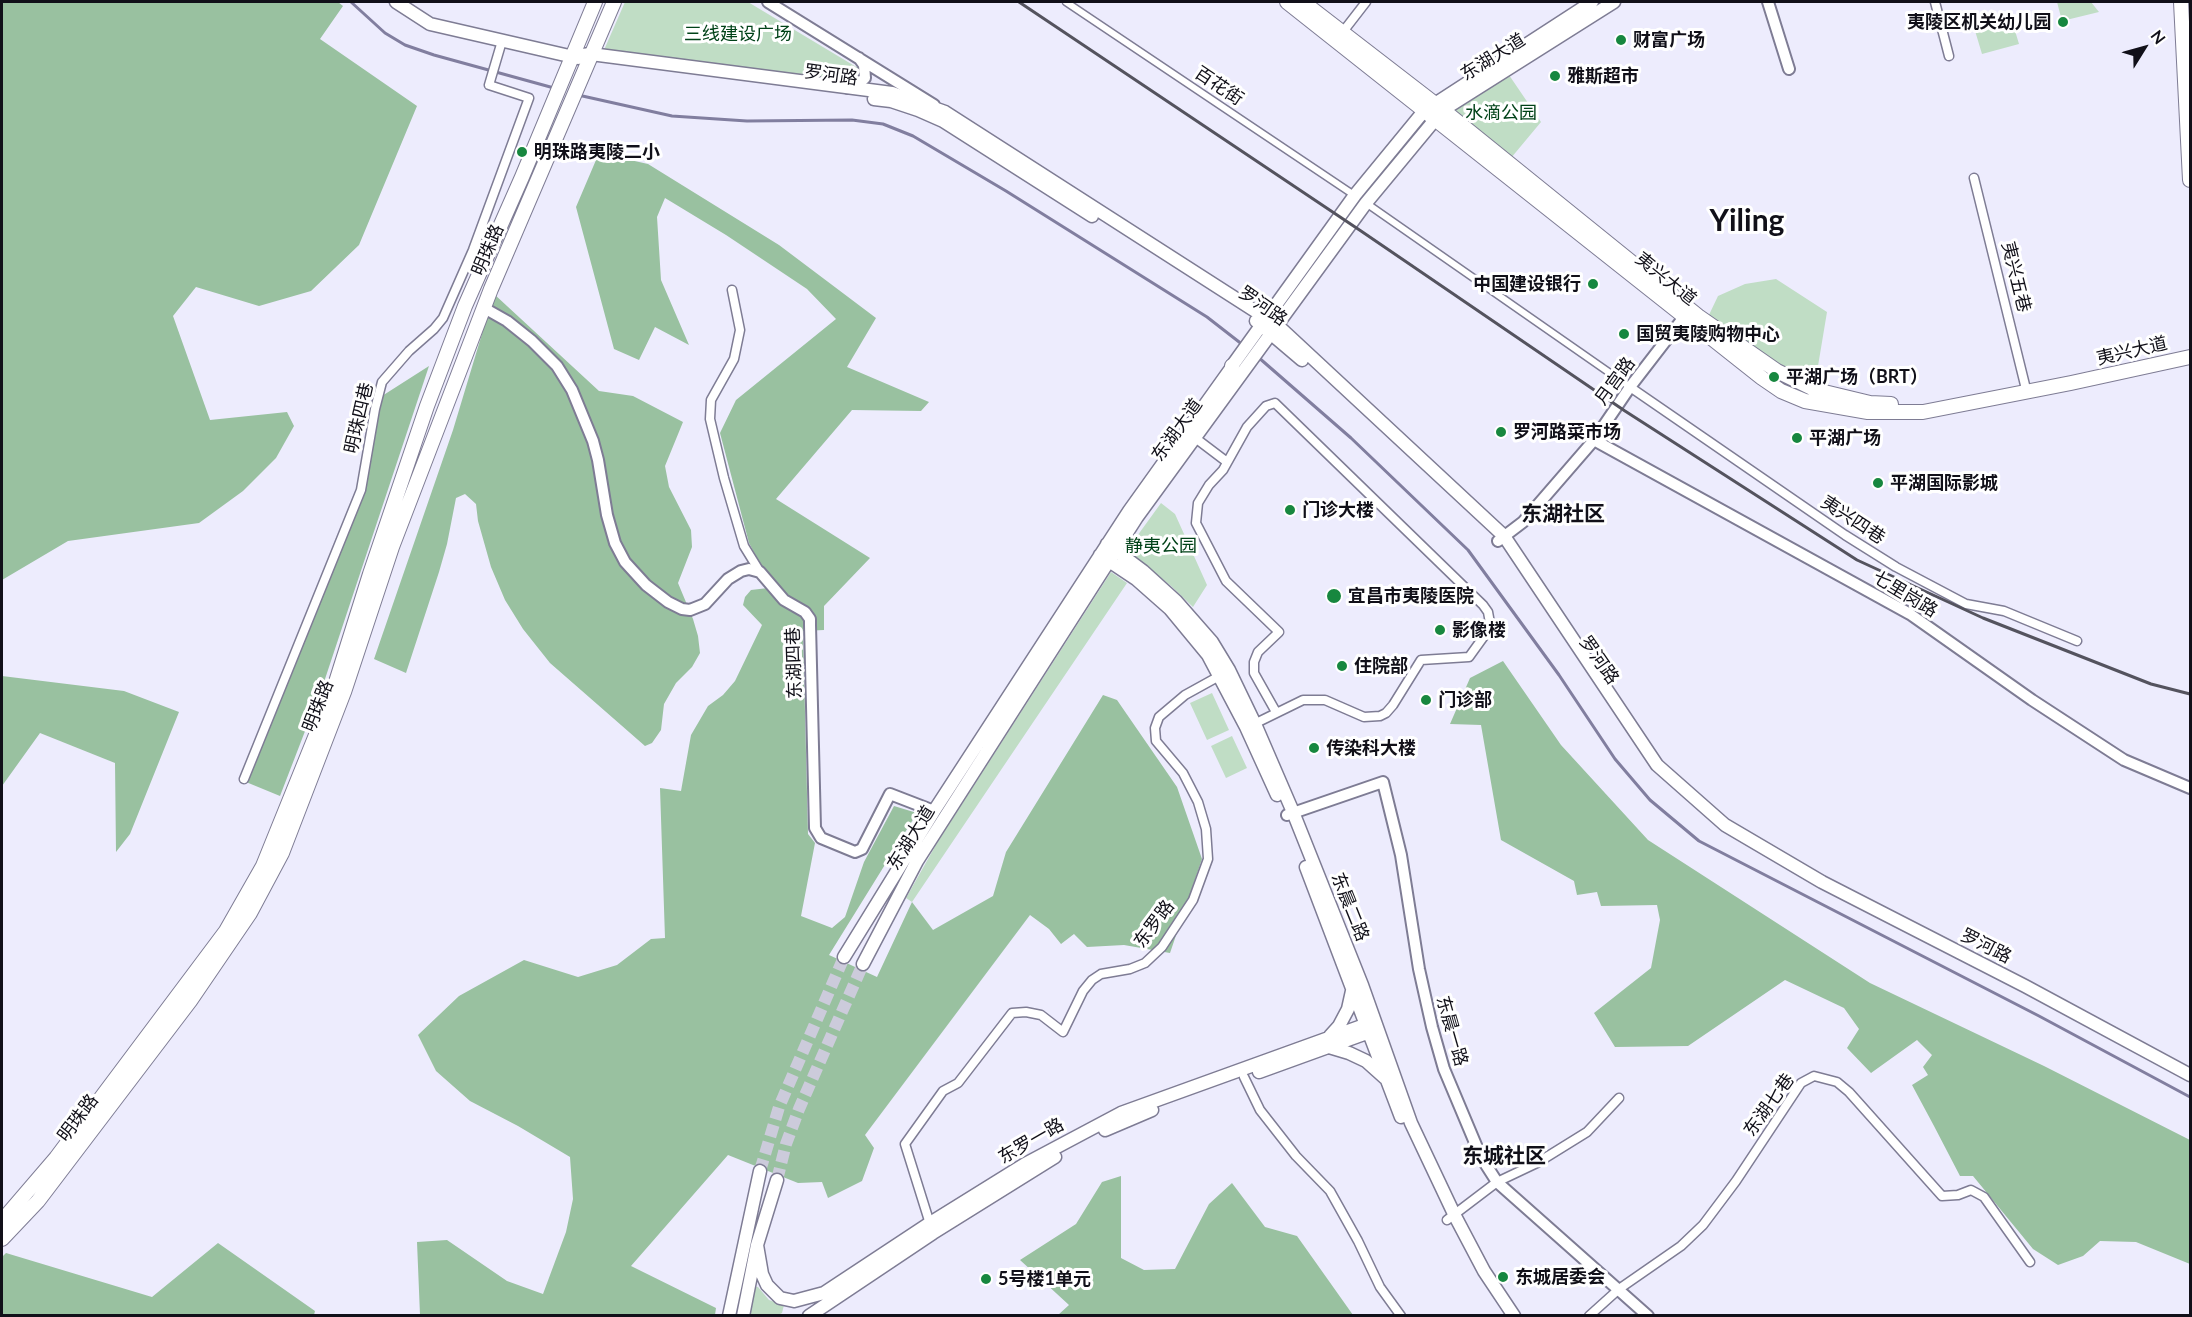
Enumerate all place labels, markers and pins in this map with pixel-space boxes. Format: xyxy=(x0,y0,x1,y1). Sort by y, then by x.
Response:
place label: 夷陵区机关幼儿园 xyxy=(1907,11,2051,33)
marker: 夷陵区机关幼儿园 xyxy=(2056,15,2070,29)
place label: 财富广场 xyxy=(1633,29,1705,51)
marker: 财富广场 xyxy=(1614,33,1628,47)
place label: 雅斯超市 xyxy=(1567,65,1639,87)
marker: 雅斯超市 xyxy=(1548,69,1562,83)
place label: 明珠路夷陵二小 xyxy=(534,141,660,163)
marker: 明珠路夷陵二小 xyxy=(515,145,529,159)
place label: 中国建设银行 xyxy=(1473,273,1581,295)
marker: 中国建设银行 xyxy=(1586,277,1600,291)
place label: 国贸夷陵购物中心 xyxy=(1636,323,1780,345)
marker: 国贸夷陵购物中心 xyxy=(1617,327,1631,341)
place label: 平湖广场（BRT） xyxy=(1786,366,1928,388)
marker: 平湖广场（BRT） xyxy=(1767,370,1781,384)
place label: 罗河路菜市场 xyxy=(1513,421,1621,443)
marker: 罗河路菜市场 xyxy=(1494,425,1508,439)
place label: 平湖广场 xyxy=(1809,427,1881,449)
marker: 平湖广场 xyxy=(1790,431,1804,445)
place label: 平湖国际影城 xyxy=(1890,472,1998,494)
marker: 平湖国际影城 xyxy=(1871,476,1885,490)
place label: 门诊大楼 xyxy=(1302,499,1374,521)
marker: 门诊大楼 xyxy=(1283,503,1297,517)
place label: 宜昌市夷陵医院 xyxy=(1348,585,1474,607)
marker: 宜昌市夷陵医院 xyxy=(1325,587,1343,605)
place label: 影像楼 xyxy=(1452,619,1506,641)
marker: 影像楼 xyxy=(1433,623,1447,637)
place label: 住院部 xyxy=(1354,655,1408,677)
marker: 住院部 xyxy=(1335,659,1349,673)
place label: 门诊部 xyxy=(1438,689,1492,711)
marker: 门诊部 xyxy=(1419,693,1433,707)
place label: 传染科大楼 xyxy=(1326,737,1416,759)
marker: 传染科大楼 xyxy=(1307,741,1321,755)
place label: 东城居委会 xyxy=(1515,1266,1605,1288)
place label: 5号楼1单元 xyxy=(998,1268,1091,1290)
marker: 东城居委会 xyxy=(1496,1270,1510,1284)
marker: 5号楼1单元 xyxy=(979,1272,993,1286)

